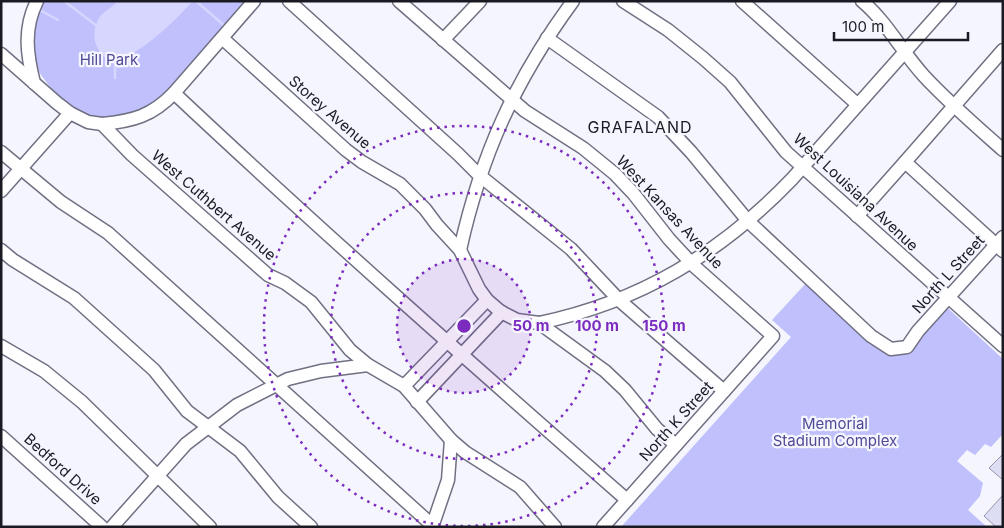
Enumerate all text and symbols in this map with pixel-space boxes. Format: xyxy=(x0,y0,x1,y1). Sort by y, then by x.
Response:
scale bar xyxy=(834,10,968,42)
text: 100 m xyxy=(842,17,884,36)
park label: Hill Park xyxy=(80,50,139,69)
street label: Storey Avenue xyxy=(285,71,375,153)
district label: GRAFALAND xyxy=(588,117,693,137)
street label: West Louisiana Avenue xyxy=(790,129,922,255)
street label: West Cuthbert Avenue xyxy=(148,146,280,264)
street label: West Kansas Avenue xyxy=(612,151,728,273)
street label: North L Street xyxy=(908,231,988,317)
text: 50 m xyxy=(513,316,549,335)
text: 100 m xyxy=(575,316,619,335)
text: 150 m xyxy=(642,316,686,335)
centre of rings xyxy=(455,317,473,335)
street label: North K Street xyxy=(635,377,717,465)
park label: Memorial Stadium Complex xyxy=(773,414,897,450)
street label: Bedford Drive xyxy=(20,429,106,509)

